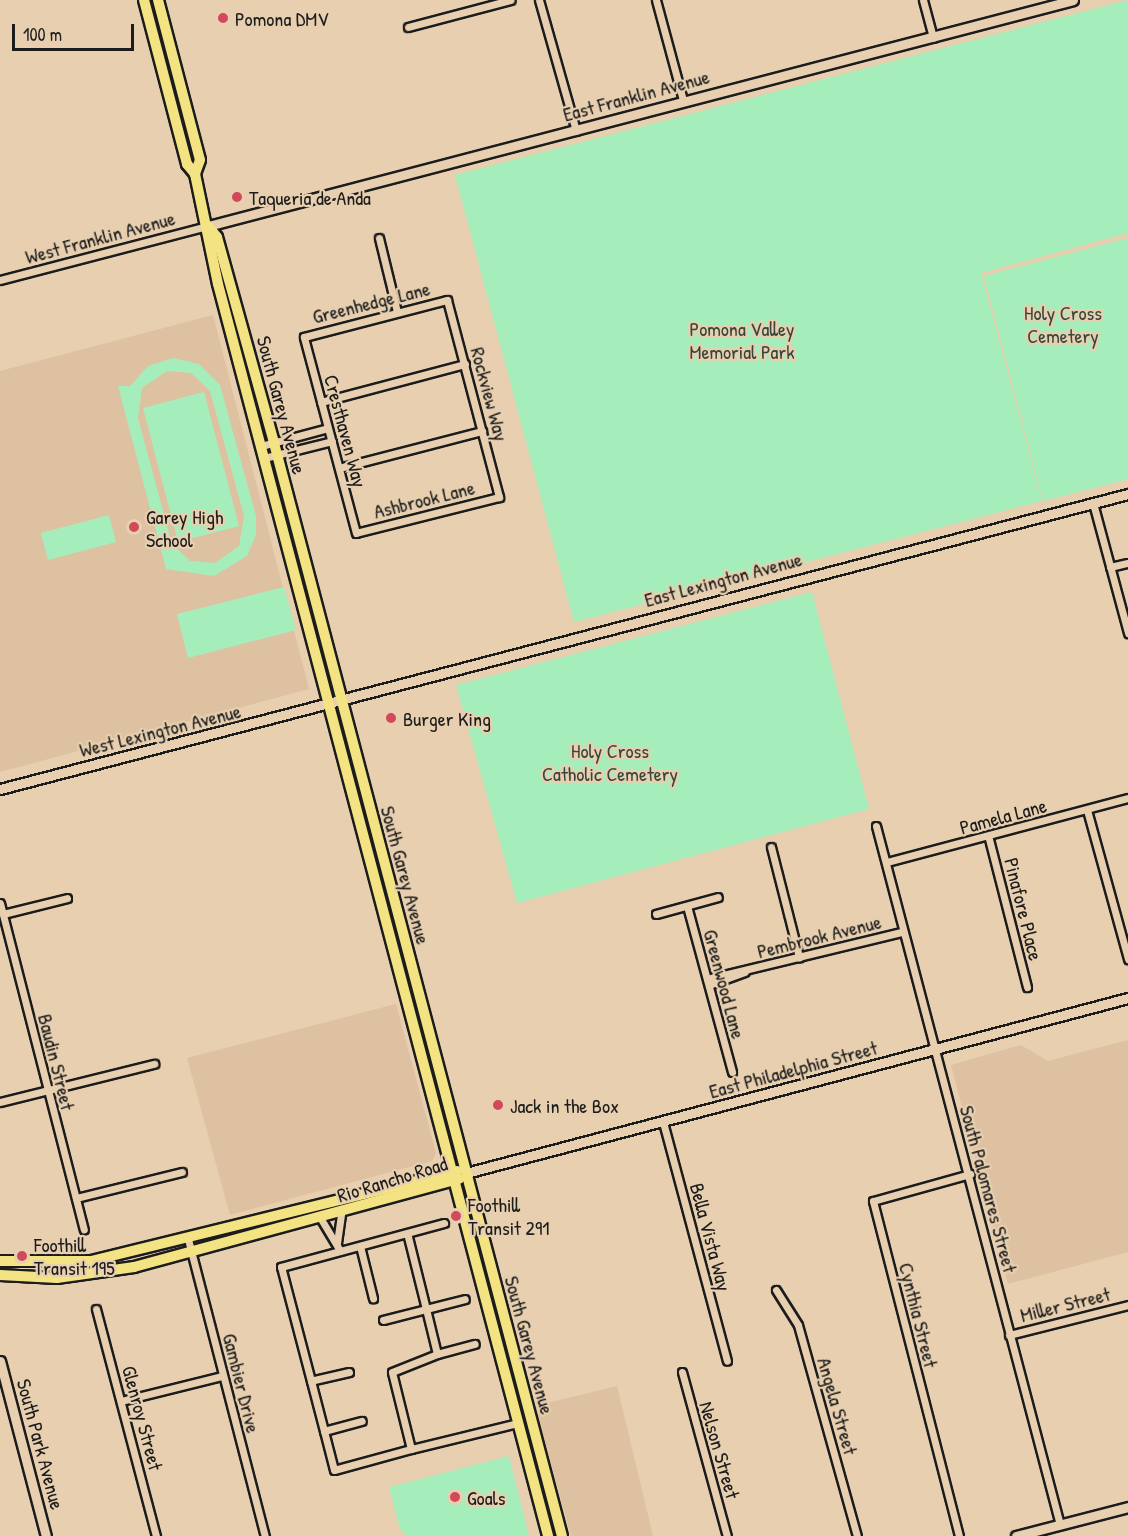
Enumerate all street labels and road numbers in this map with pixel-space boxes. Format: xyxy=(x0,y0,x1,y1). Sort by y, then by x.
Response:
street label: East Franklin Avenue xyxy=(560,64,712,126)
street label: West Franklin Avenue xyxy=(23,205,177,269)
street label: Greenhedge Lane xyxy=(310,276,432,328)
street label: South Garey Avenue xyxy=(252,333,312,477)
street label: Rockview Way xyxy=(466,344,514,444)
street label: Cresthaven Way xyxy=(319,372,373,490)
street label: Ashbrook Lane xyxy=(371,475,477,523)
street label: East Lexington Avenue xyxy=(642,546,804,612)
street label: West Lexington Avenue xyxy=(77,698,243,762)
street label: Pamela Lane xyxy=(957,793,1049,839)
street label: South Garey Avenue xyxy=(376,803,436,947)
street label: Pinafore Place xyxy=(1000,855,1048,963)
street label: Pembrook Avenue xyxy=(755,909,883,963)
street label: Greenwood Lane xyxy=(699,927,751,1041)
street label: Baudin Street xyxy=(33,1011,81,1113)
street label: East Philadelphia Street xyxy=(706,1035,880,1103)
street label: South Palomares Street xyxy=(955,1103,1023,1275)
street label: Rio Rancho Road xyxy=(334,1151,450,1207)
street label: Bella Vista Way xyxy=(685,1181,737,1293)
street label: Cynthia Street xyxy=(894,1260,944,1370)
street label: South Garey Avenue xyxy=(500,1273,560,1417)
street label: Miller Street xyxy=(1018,1281,1112,1327)
street label: Gambier Drive xyxy=(218,1331,266,1435)
street label: Angela Street xyxy=(813,1355,863,1457)
street label: Glenroy Street xyxy=(118,1363,168,1473)
street label: South Park Avenue xyxy=(12,1376,70,1512)
street label: Nelson Street xyxy=(695,1399,745,1501)

